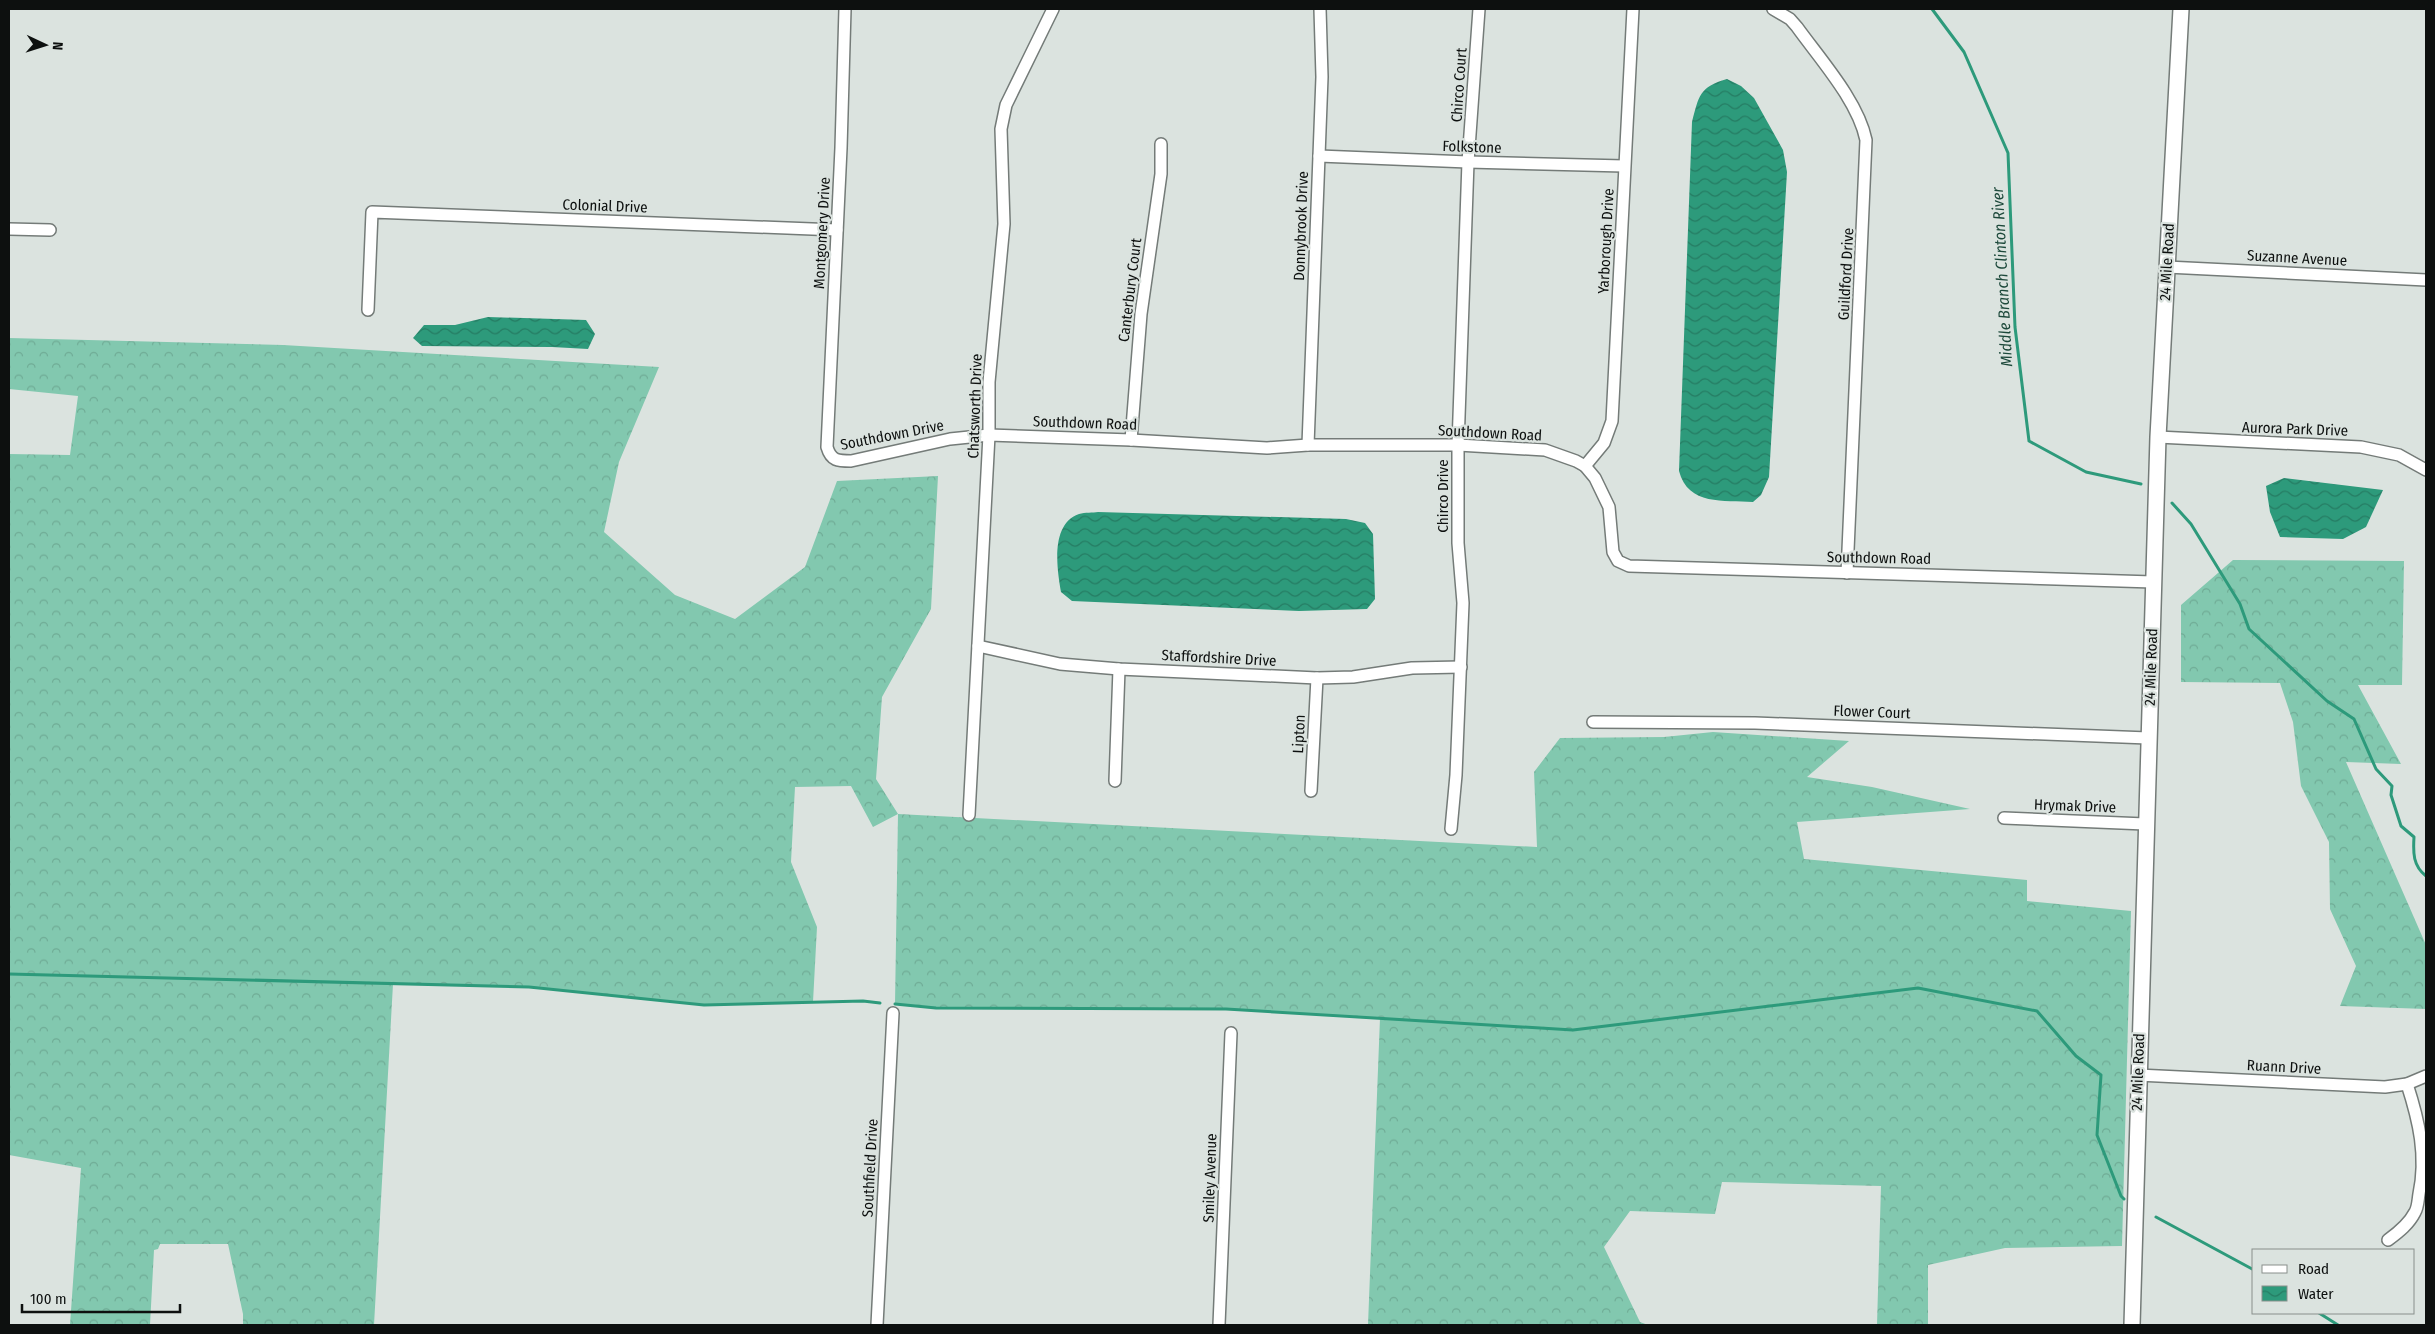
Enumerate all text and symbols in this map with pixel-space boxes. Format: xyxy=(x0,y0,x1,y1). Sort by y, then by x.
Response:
north arrow xyxy=(20,20,70,70)
text: N xyxy=(49,41,66,51)
street label: Chirco Court xyxy=(1447,47,1471,123)
street label: Folkstone xyxy=(1442,137,1502,157)
street label: Donnybrook Drive xyxy=(1290,171,1312,281)
street label: Montgomery Drive xyxy=(810,177,834,289)
water label: Middle Branch Clinton River xyxy=(1988,186,2016,367)
street label: Yarborough Drive xyxy=(1594,188,1618,294)
street label: Colonial Drive xyxy=(562,196,648,216)
street label: 24 Mile Road xyxy=(2156,223,2178,301)
street label: Guildford Drive xyxy=(1835,227,1857,321)
street label: Canterbury Court xyxy=(1115,237,1145,343)
street label: Suzanne Avenue xyxy=(2246,246,2348,270)
street label: Chatsworth Drive xyxy=(964,353,986,459)
street label: Southdown Road xyxy=(1033,412,1137,434)
street label: Southdown Drive xyxy=(839,416,945,454)
street label: Aurora Park Drive xyxy=(2242,418,2348,440)
street label: Southdown Road xyxy=(1437,421,1543,445)
street label: Chirco Drive xyxy=(1434,459,1452,533)
street label: Southdown Road xyxy=(1827,548,1931,568)
street label: 24 Mile Road xyxy=(2141,628,2161,706)
street label: Staffordshire Drive xyxy=(1161,646,1277,670)
street label: Flower Court xyxy=(1833,702,1911,722)
street label: Lipton xyxy=(1289,714,1309,754)
street label: Hrymak Drive xyxy=(2034,796,2116,816)
street label: 24 Mile Road xyxy=(2128,1033,2148,1111)
street label: Ruann Drive xyxy=(2246,1056,2322,1078)
street label: Southfield Drive xyxy=(858,1118,882,1218)
street label: Smiley Avenue xyxy=(1199,1133,1221,1223)
legend xyxy=(2252,1249,2415,1314)
text: Road xyxy=(2298,1260,2329,1278)
scale bar xyxy=(22,1282,180,1314)
text: Water xyxy=(2298,1285,2334,1303)
text: 100 m xyxy=(30,1290,67,1308)

